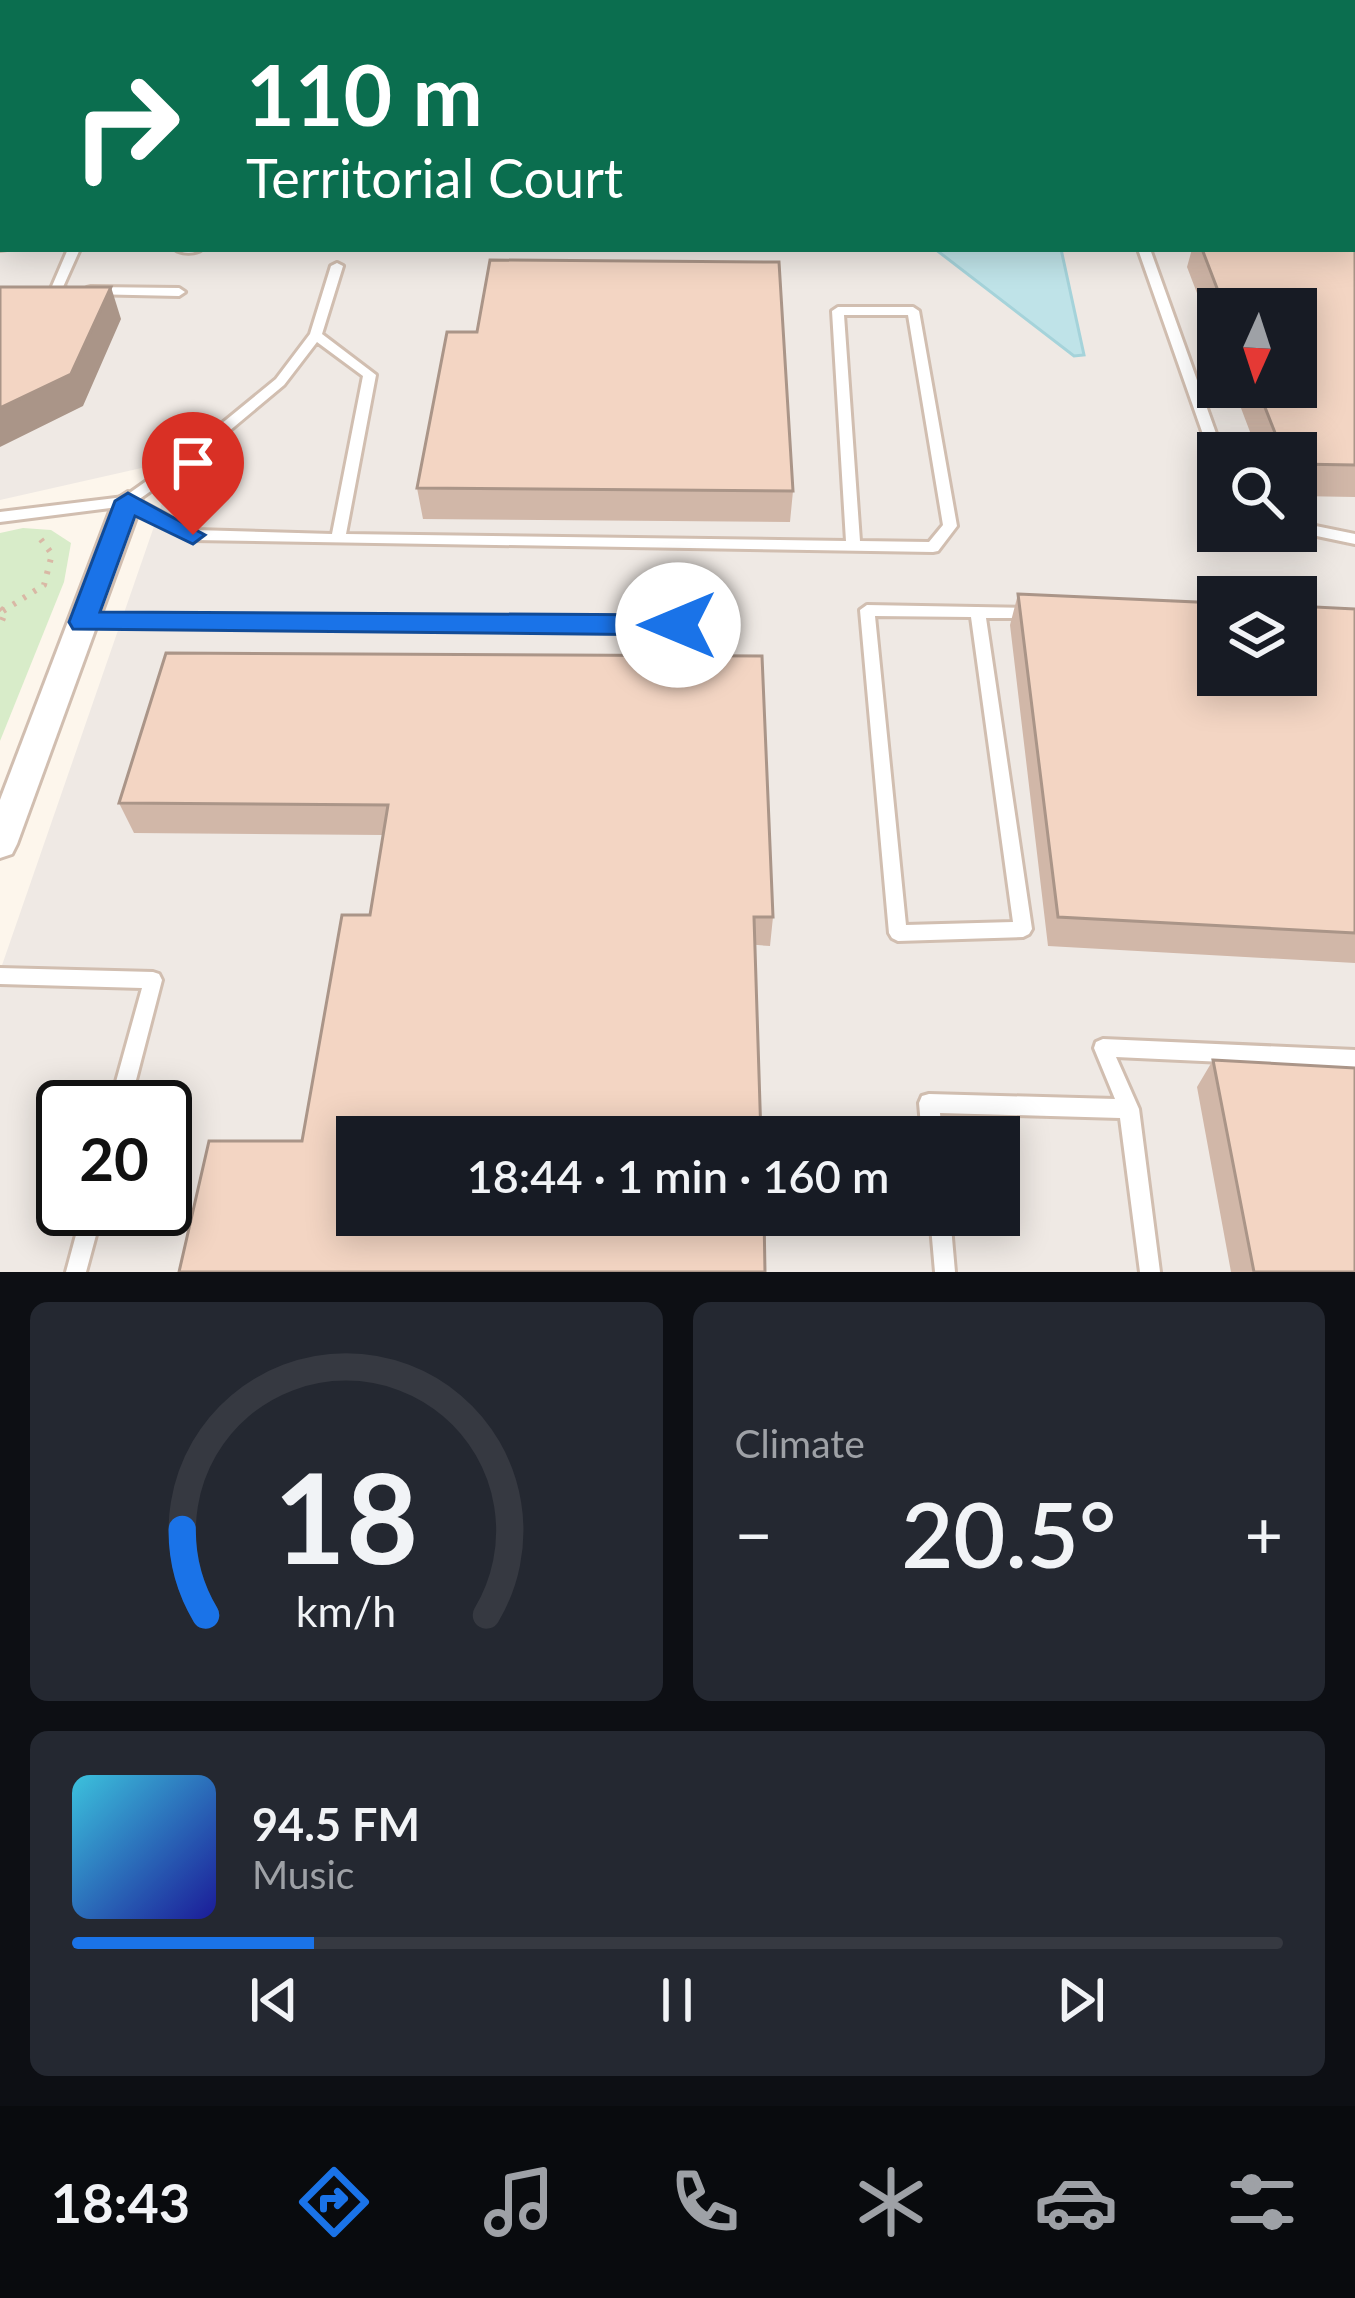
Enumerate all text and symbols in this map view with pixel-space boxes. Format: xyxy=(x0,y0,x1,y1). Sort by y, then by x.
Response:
text: 110 m xyxy=(246,43,483,144)
icon: right xyxy=(48,48,204,204)
text: Territorial Court xyxy=(246,145,623,210)
north arrow xyxy=(1197,288,1317,408)
map controls xyxy=(1197,288,1317,696)
pin xyxy=(142,412,244,535)
icon: arrive xyxy=(160,430,226,496)
button: search xyxy=(1197,432,1317,552)
position arrow xyxy=(615,562,741,688)
button: layers xyxy=(1197,576,1317,696)
speed limit sign: 20 xyxy=(36,1080,192,1236)
text: 18:44 · 1 min · 160 m xyxy=(467,1149,889,1203)
text: Climate xyxy=(735,1420,865,1466)
text: 18 xyxy=(274,1441,419,1591)
text: 20.5° xyxy=(901,1479,1116,1587)
text: − xyxy=(735,1494,773,1573)
text: + xyxy=(1245,1494,1283,1573)
text: km/h xyxy=(296,1584,396,1635)
text: 94.5 FM xyxy=(252,1797,420,1851)
text: Music xyxy=(252,1851,354,1897)
icon: previous xyxy=(241,1967,307,2033)
icon: pause xyxy=(644,1967,710,2033)
icon: next xyxy=(1048,1967,1114,2033)
icon: directions xyxy=(292,2160,376,2244)
icon: music xyxy=(477,2160,561,2244)
icon: phone xyxy=(663,2160,747,2244)
icon: climate xyxy=(849,2160,933,2244)
icon: car xyxy=(1034,2160,1118,2244)
icon: filters xyxy=(1220,2160,1304,2244)
text: 18:43 xyxy=(51,2170,190,2235)

